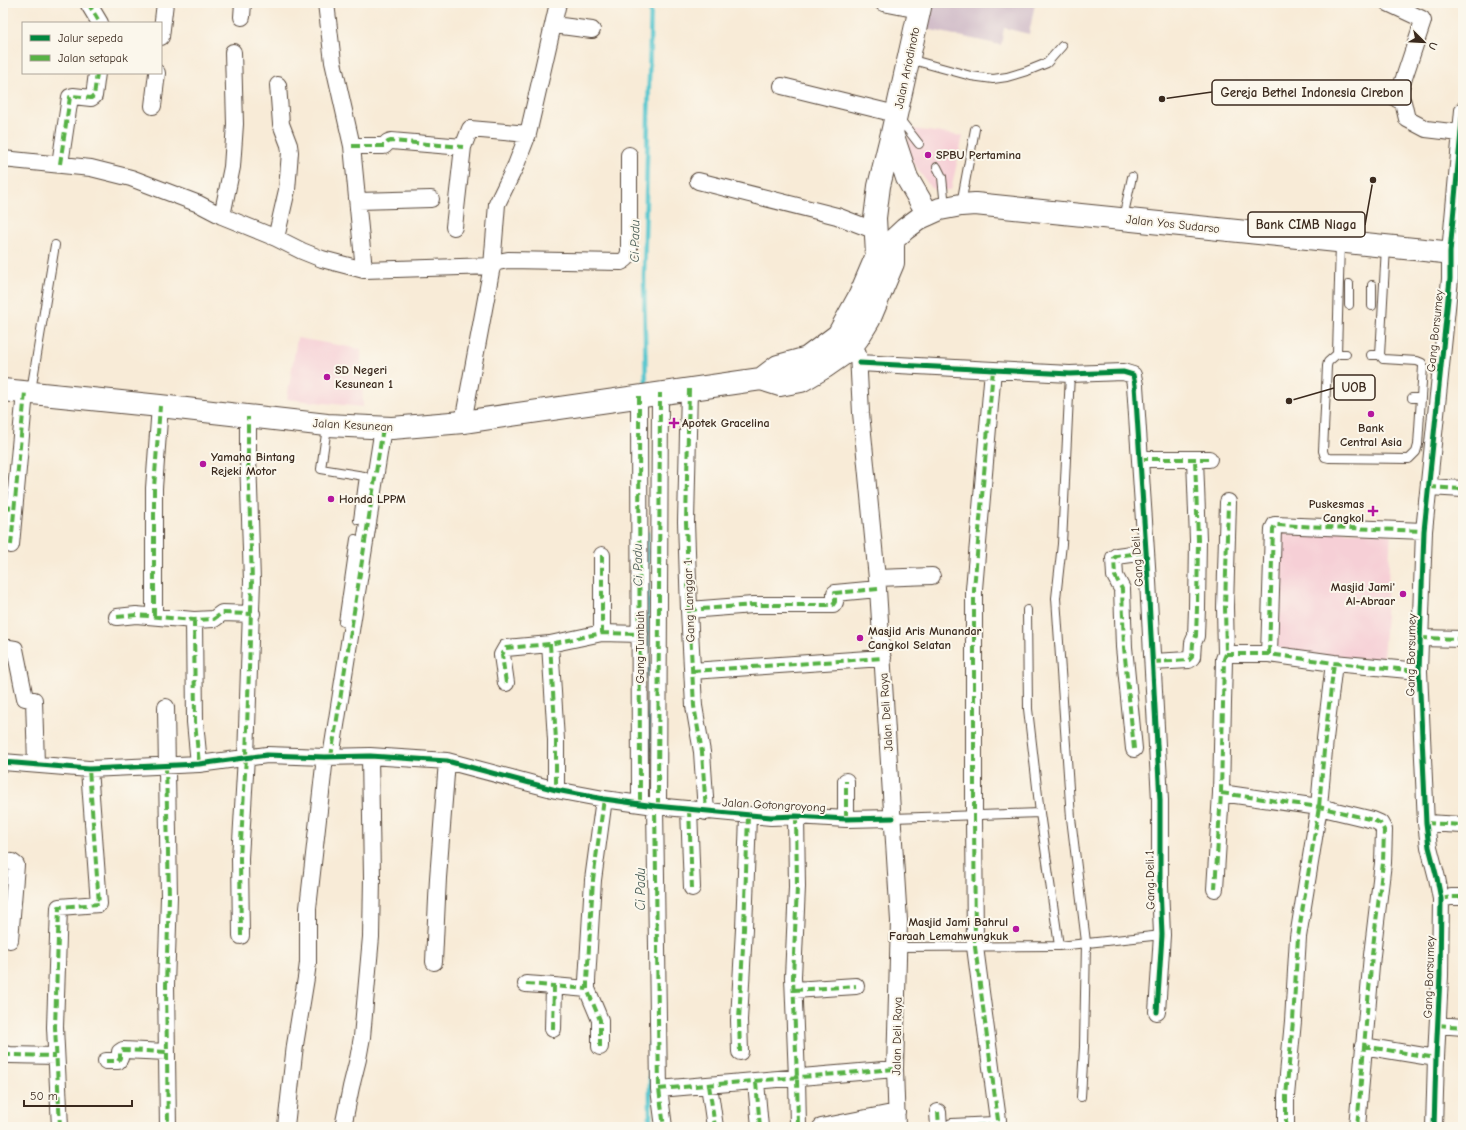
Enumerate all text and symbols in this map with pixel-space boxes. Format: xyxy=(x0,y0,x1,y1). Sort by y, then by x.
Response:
legend xyxy=(22,22,162,74)
north arrow xyxy=(1404,22,1444,62)
street label: Jalan Ariodinoto xyxy=(891,26,923,110)
text: Jalur sepeda xyxy=(58,31,123,45)
text: U xyxy=(1425,40,1440,52)
text: Jalan setapak xyxy=(58,51,128,65)
callout: Gereja Bethel Indonesia Cirebon xyxy=(1212,80,1411,105)
text: Gereja Bethel Indonesia Cirebon xyxy=(1221,85,1403,100)
place label: SPBU Pertamina xyxy=(936,148,1021,162)
marker: SPBU Pertamina xyxy=(923,150,933,160)
street label: Jalan Yos Sudarso xyxy=(1125,212,1221,236)
callout: Bank CIMB Niaga xyxy=(1248,212,1365,237)
text: Bank CIMB Niaga xyxy=(1256,217,1356,232)
water label: Ci Padu xyxy=(627,219,642,263)
street label: Gang Borsumey xyxy=(1424,288,1446,373)
place label: SD Negeri Kesunean 1 xyxy=(335,363,393,391)
marker: SD Negeri Kesunean 1 xyxy=(322,372,332,382)
callout: UOB xyxy=(1334,375,1375,400)
text: UOB xyxy=(1342,380,1367,395)
marker: Bank Central Asia xyxy=(1366,409,1376,419)
street label: Jalan Kesunean xyxy=(312,416,394,434)
place label: Apotek Gracelina xyxy=(682,416,770,430)
marker: Apotek Gracelina xyxy=(669,418,679,428)
place label: Bank Central Asia xyxy=(1340,421,1402,449)
place label: Yamaha Bintang Rejeki Motor xyxy=(211,450,295,478)
marker: Yamaha Bintang Rejeki Motor xyxy=(198,459,208,469)
place label: Honda LPPM xyxy=(339,492,406,506)
marker: Honda LPPM xyxy=(326,494,336,504)
place label: Puskesmas Cangkol xyxy=(1309,497,1364,525)
marker: Puskesmas Cangkol xyxy=(1367,505,1379,517)
street label: Gang Deli 1 xyxy=(1128,527,1146,587)
water label: Ci Padu xyxy=(630,543,645,587)
street label: Gang Langgar 1 xyxy=(681,559,697,643)
place label: Masjid Jami' Al-Abraar xyxy=(1331,580,1395,608)
marker: Masjid Jami' Al-Abraar xyxy=(1398,589,1408,599)
street label: Gang Tumbuh xyxy=(633,610,647,684)
street label: Gang Borsumey xyxy=(1403,613,1419,696)
place label: Masjid Aris Munandar Cangkol Selatan xyxy=(868,624,982,652)
marker: Masjid Aris Munandar Cangkol Selatan xyxy=(855,633,865,643)
street label: Jalan Deli Raya xyxy=(876,672,896,752)
street label: Jalan Gotongroyong xyxy=(722,795,826,815)
street label: Gang Deli 1 xyxy=(1142,850,1158,910)
water label: Ci Padu xyxy=(633,867,648,910)
place label: Masjid Jami Bahrul Faraah Lemahwungkuk xyxy=(889,915,1008,943)
marker: Masjid Jami Bahrul Faraah Lemahwungkuk xyxy=(1011,924,1021,934)
street label: Gang Borsumey xyxy=(1421,935,1437,1019)
street label: Jalan Deli Raya xyxy=(889,997,905,1075)
scale bar xyxy=(24,1082,132,1108)
text: 50 m xyxy=(30,1089,58,1103)

